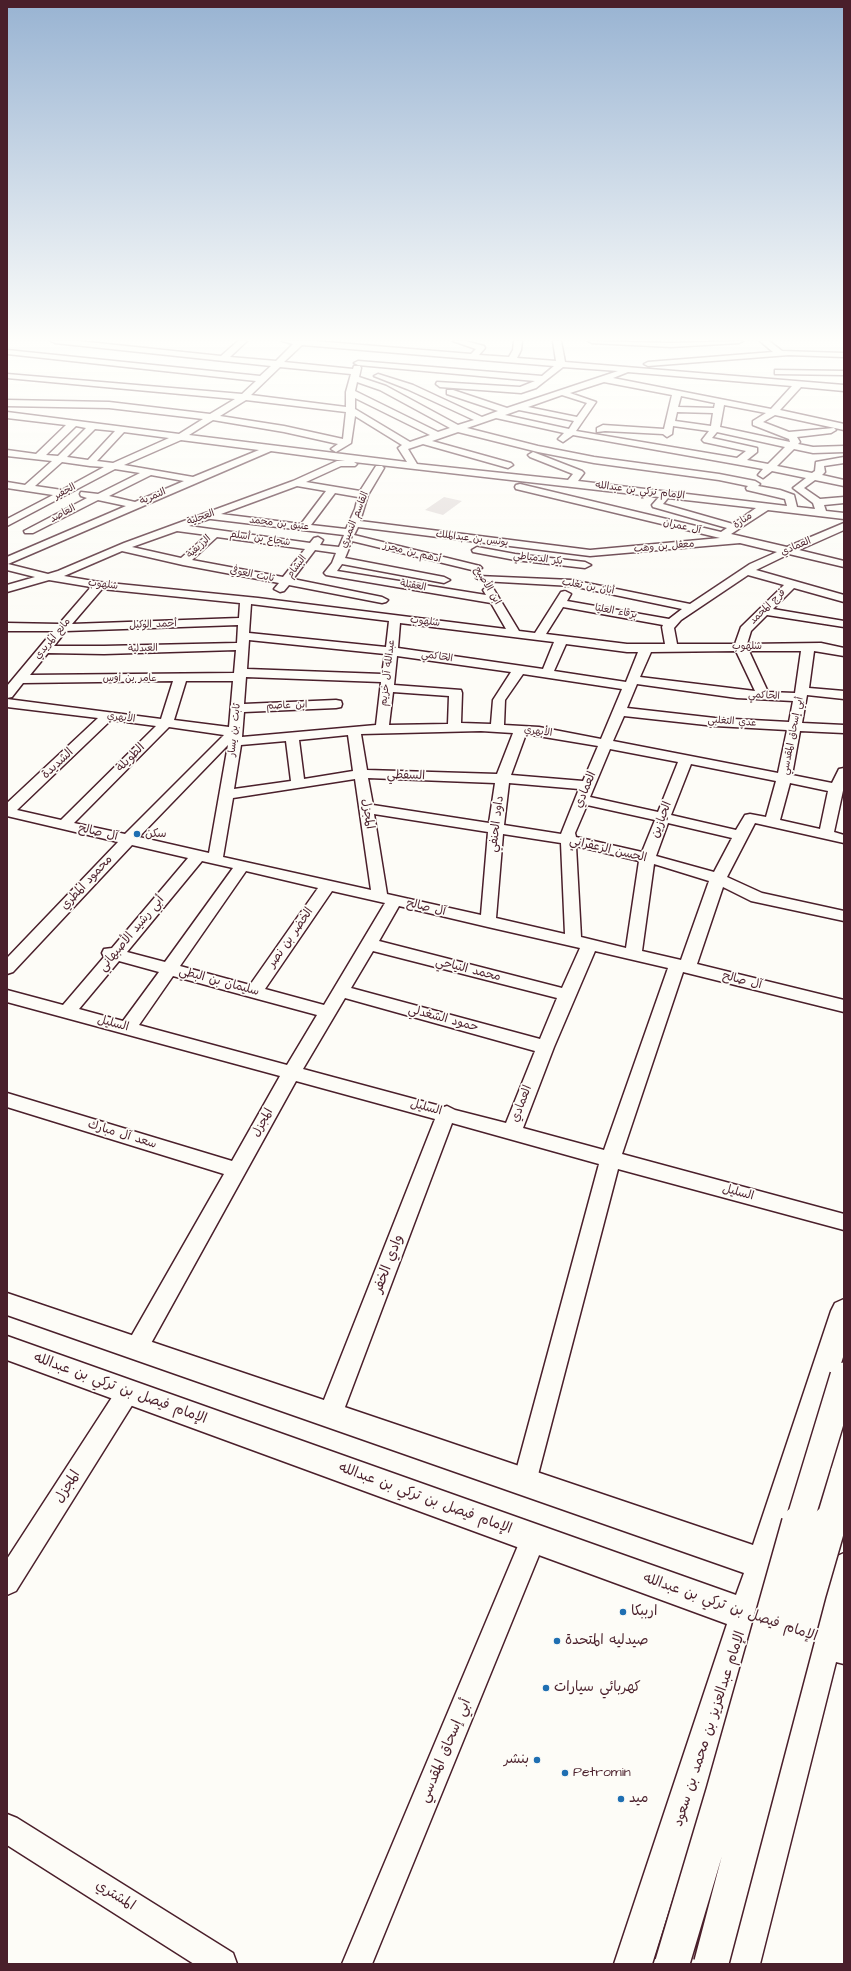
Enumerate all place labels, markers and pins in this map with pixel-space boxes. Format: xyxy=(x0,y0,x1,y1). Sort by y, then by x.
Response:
place label: سكن xyxy=(145,827,167,841)
marker: سكن xyxy=(132,829,142,839)
place label: ارببكا xyxy=(631,1604,657,1620)
marker: ارببكا xyxy=(618,1607,628,1617)
place label: صيدليه المتحدة xyxy=(565,1633,649,1649)
marker: صيدليه المتحدة xyxy=(552,1636,562,1646)
place label: كهربائي سيارات xyxy=(554,1680,641,1696)
marker: كهربائي سيارات xyxy=(541,1683,551,1693)
place label: بنشر xyxy=(504,1752,529,1768)
marker: بنشر xyxy=(532,1755,542,1765)
place label: Petromin xyxy=(573,1765,631,1781)
marker: Petromin xyxy=(560,1768,570,1778)
place label: ميد xyxy=(629,1791,648,1807)
marker: ميد xyxy=(616,1794,626,1804)

